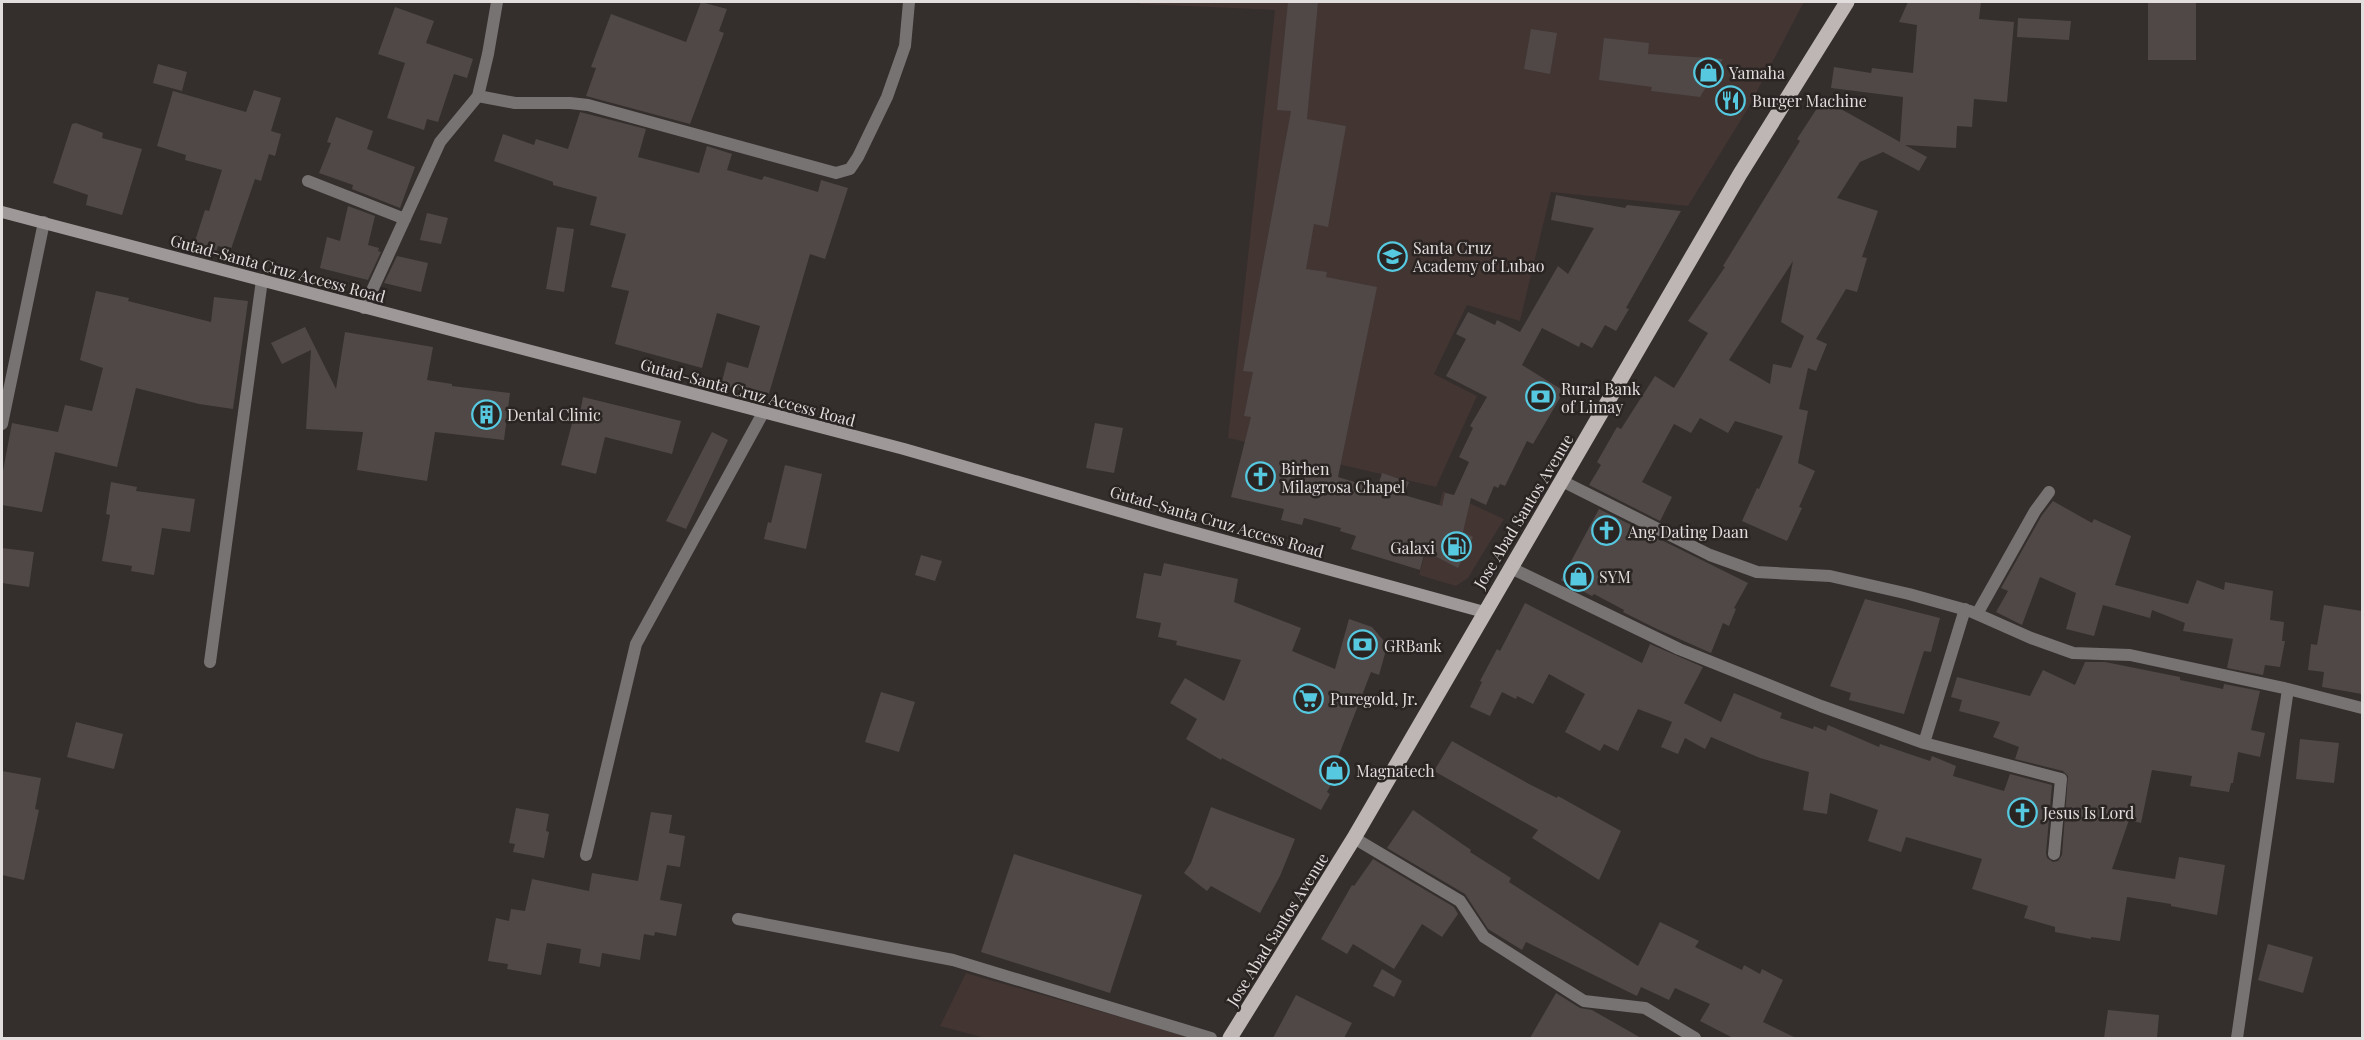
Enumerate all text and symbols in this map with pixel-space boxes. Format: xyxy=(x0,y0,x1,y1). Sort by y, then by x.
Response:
shop icon: Yamaha xyxy=(1692,56,1724,88)
place label: Yamaha xyxy=(1728,62,1785,83)
restaurant icon: Burger Machine xyxy=(1715,84,1747,116)
place label: Burger Machine xyxy=(1752,90,1867,111)
street label: Gutad-Santa Cruz Access Road xyxy=(168,229,388,307)
place label: Santa Cruz Academy of Lubao xyxy=(1412,237,1545,276)
school or university icon: Santa Cruz Academy of Lubao xyxy=(1376,240,1408,272)
street label: Gutad-Santa Cruz Access Road xyxy=(638,353,858,431)
place label: Rural Bank of Limay xyxy=(1561,378,1641,417)
bank icon: Rural Bank of Limay xyxy=(1524,381,1556,413)
building icon: Dental Clinic xyxy=(470,398,502,430)
place label: Dental Clinic xyxy=(507,404,601,425)
street label: Jose Abad Santos Avenue xyxy=(1468,430,1578,593)
place label: Birhen Milagrosa Chapel xyxy=(1281,458,1406,497)
church icon: Birhen Milagrosa Chapel xyxy=(1244,461,1276,493)
street label: Gutad-Santa Cruz Access Road xyxy=(1108,480,1326,562)
church icon: Ang Dating Daan xyxy=(1591,515,1623,547)
place label: Ang Dating Daan xyxy=(1627,521,1749,542)
fuel station icon: Galaxi xyxy=(1440,531,1472,563)
place label: Galaxi xyxy=(1390,537,1435,558)
shop icon: SYM xyxy=(1562,560,1594,592)
place label: SYM xyxy=(1599,566,1631,587)
bank icon: GRBank xyxy=(1347,629,1379,661)
place label: GRBank xyxy=(1384,635,1442,656)
supermarket icon: Puregold, Jr. xyxy=(1293,682,1325,714)
place label: Puregold, Jr. xyxy=(1330,688,1418,709)
shop icon: Magnatech xyxy=(1319,754,1351,786)
place label: Magnatech xyxy=(1356,760,1435,781)
church icon: Jesus Is Lord xyxy=(2006,796,2038,828)
place label: Jesus Is Lord xyxy=(2042,802,2134,823)
street label: Jose Abad Santos Avenue xyxy=(1221,849,1333,1010)

